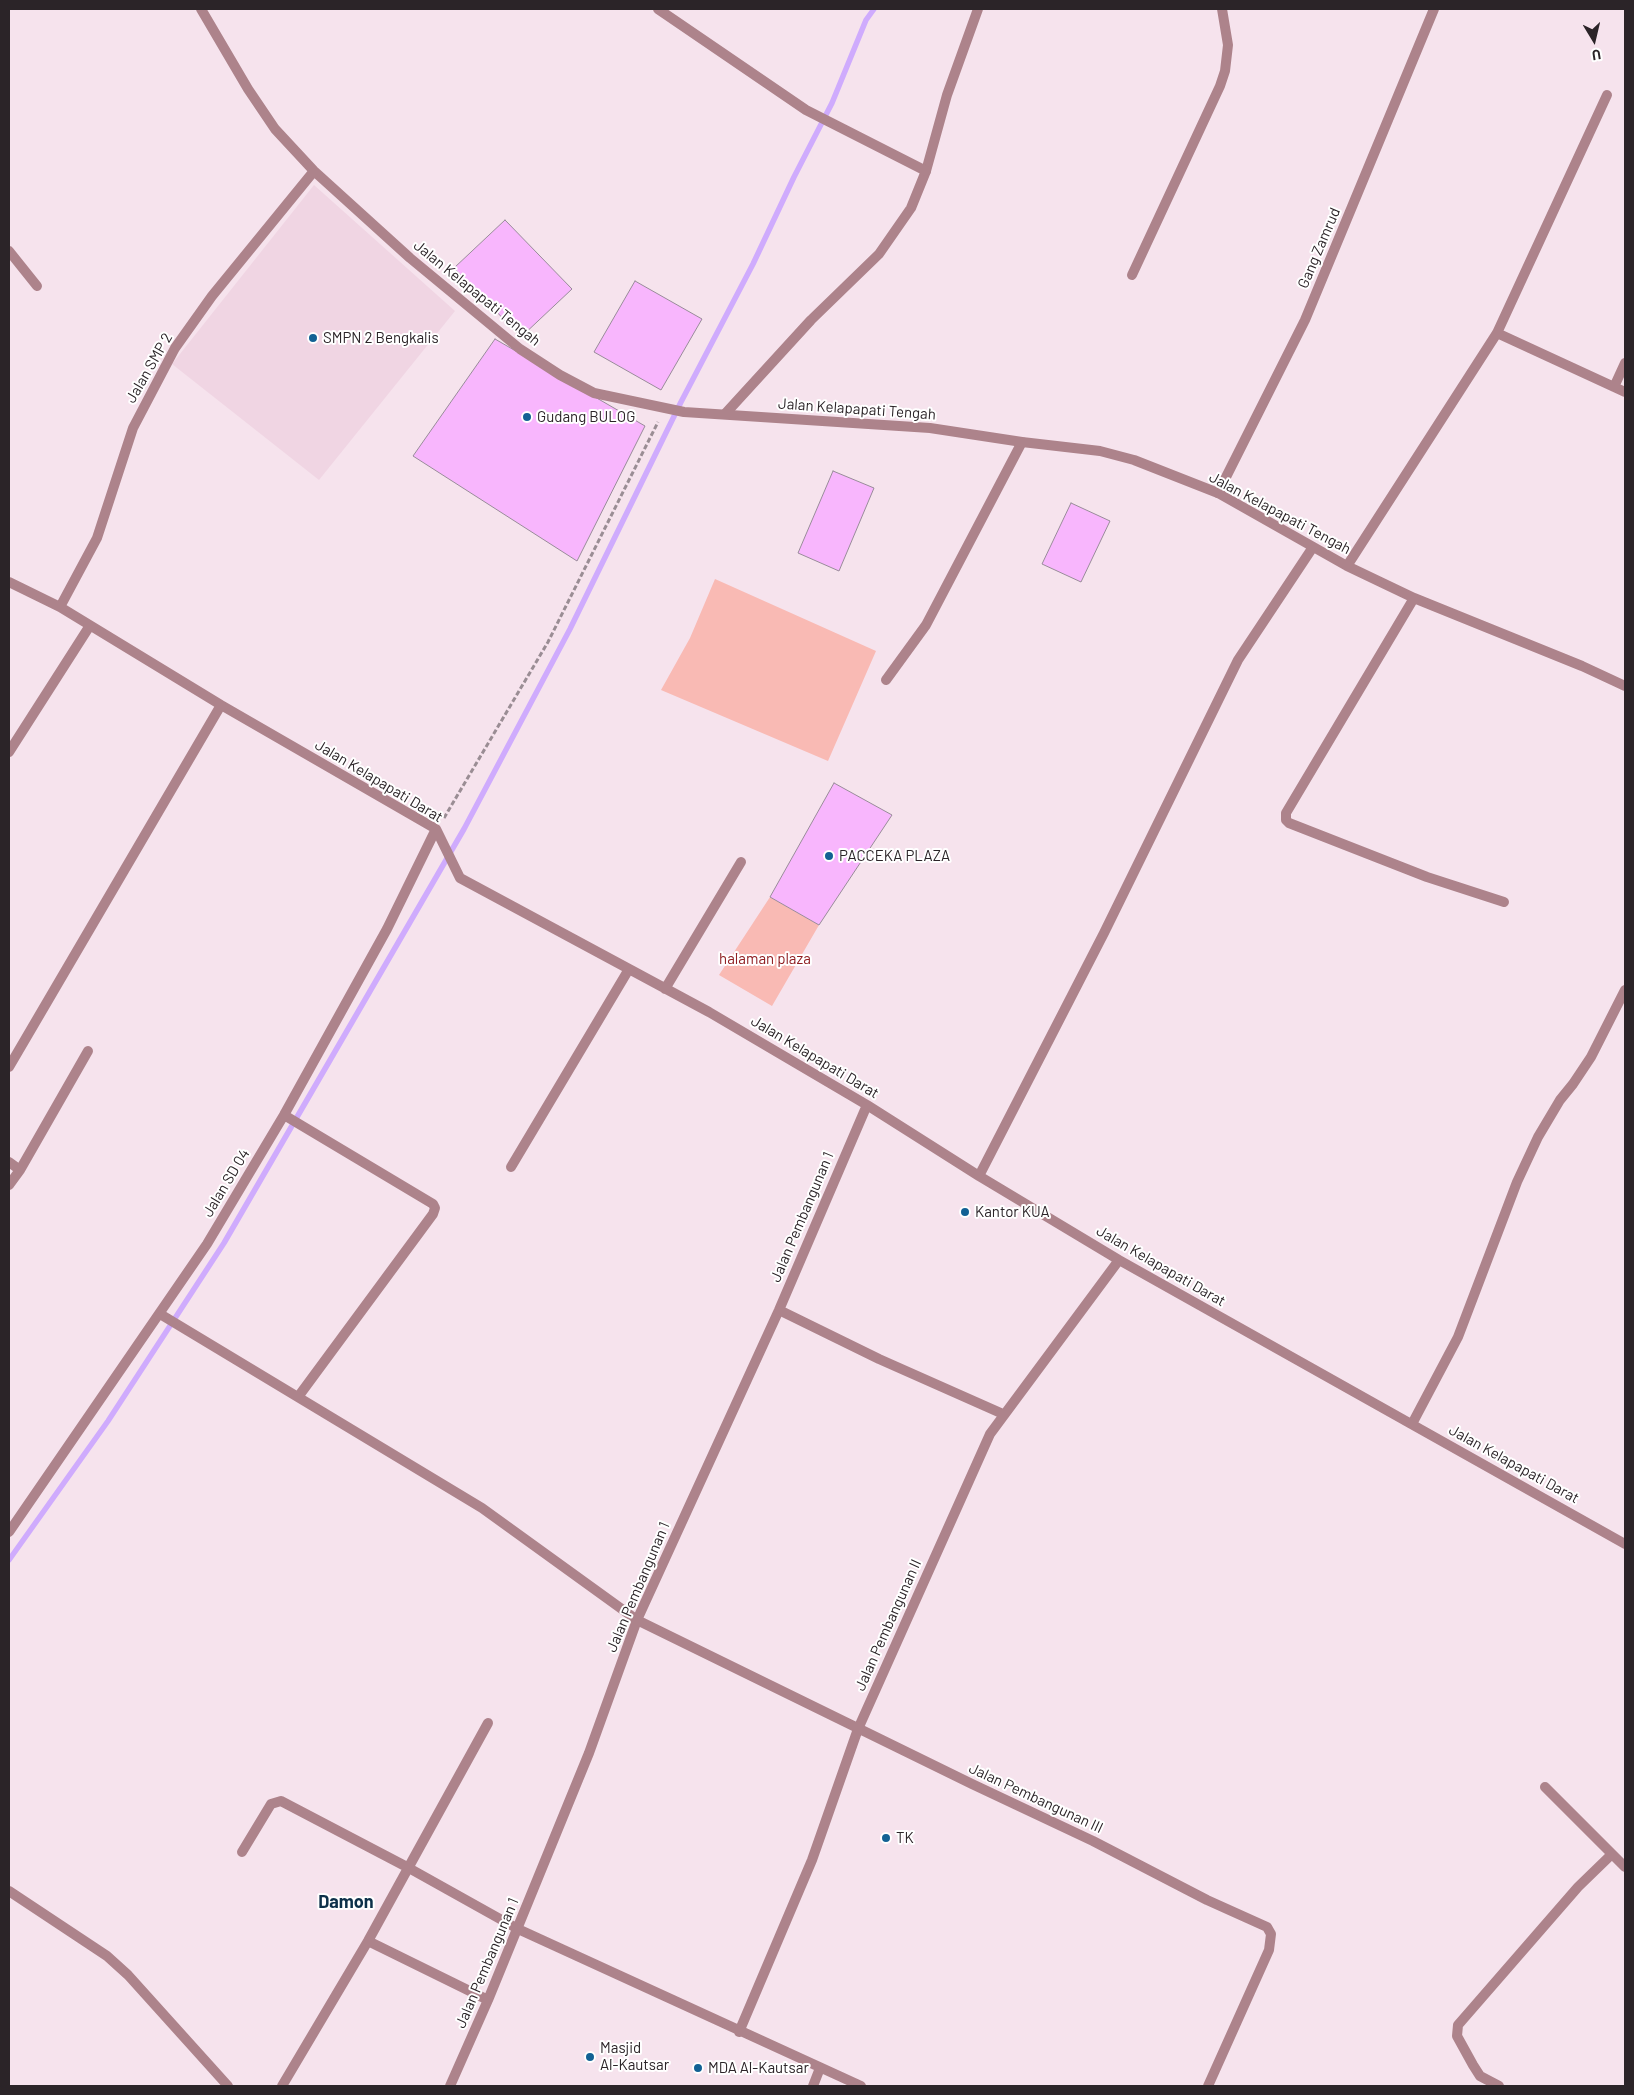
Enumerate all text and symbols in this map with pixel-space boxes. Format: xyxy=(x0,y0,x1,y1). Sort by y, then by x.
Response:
north arrow xyxy=(1569,15,1619,65)
text: U xyxy=(1591,46,1602,64)
street label: Gang Zamrud xyxy=(1294,205,1344,291)
street label: Jalan Kelapapati Tengah xyxy=(410,236,544,350)
place label: SMPN 2 Bengkalis xyxy=(323,329,439,347)
street label: Jalan SMP 2 xyxy=(122,330,176,406)
marker: SMPN 2 Bengkalis xyxy=(307,332,319,344)
street label: Jalan Kelapapati Tengah xyxy=(778,395,936,423)
place label: Gudang BULOG xyxy=(537,408,635,426)
marker: Gudang BULOG xyxy=(521,411,533,423)
street label: Jalan Kelapapati Tengah xyxy=(1206,468,1354,558)
street label: Jalan Kelapapati Darat xyxy=(312,736,446,826)
place label: PACCEKA PLAZA xyxy=(839,847,950,865)
marker: PACCEKA PLAZA xyxy=(823,850,835,862)
park label: halaman plaza xyxy=(719,950,811,968)
street label: Jalan Kelapapati Darat xyxy=(748,1012,882,1102)
street label: Jalan SD 04 xyxy=(199,1146,253,1220)
street label: Jalan Pembangunan 1 xyxy=(766,1149,838,1285)
place label: Kantor KUA xyxy=(975,1203,1050,1221)
marker: Kantor KUA xyxy=(959,1206,971,1218)
street label: Jalan Kelapapati Darat xyxy=(1093,1222,1229,1310)
street label: Jalan Kelapapati Darat xyxy=(1446,1421,1582,1507)
street label: Jalan Pembangunan 1 xyxy=(602,1519,674,1655)
street label: Jalan Pembangunan II xyxy=(851,1556,925,1694)
street label: Jalan Pembangunan III xyxy=(966,1759,1106,1837)
place label: TK xyxy=(896,1829,914,1847)
marker: TK xyxy=(880,1832,892,1844)
district label: Damon xyxy=(318,1891,374,1913)
street label: Jalan Pembangunan 1 xyxy=(451,1895,523,2031)
place label: Masjid Al-Kautsar xyxy=(600,2039,669,2074)
marker: Masjid Al-Kautsar xyxy=(584,2051,596,2063)
place label: MDA Al-Kautsar xyxy=(708,2059,809,2077)
marker: MDA Al-Kautsar xyxy=(692,2062,704,2074)

